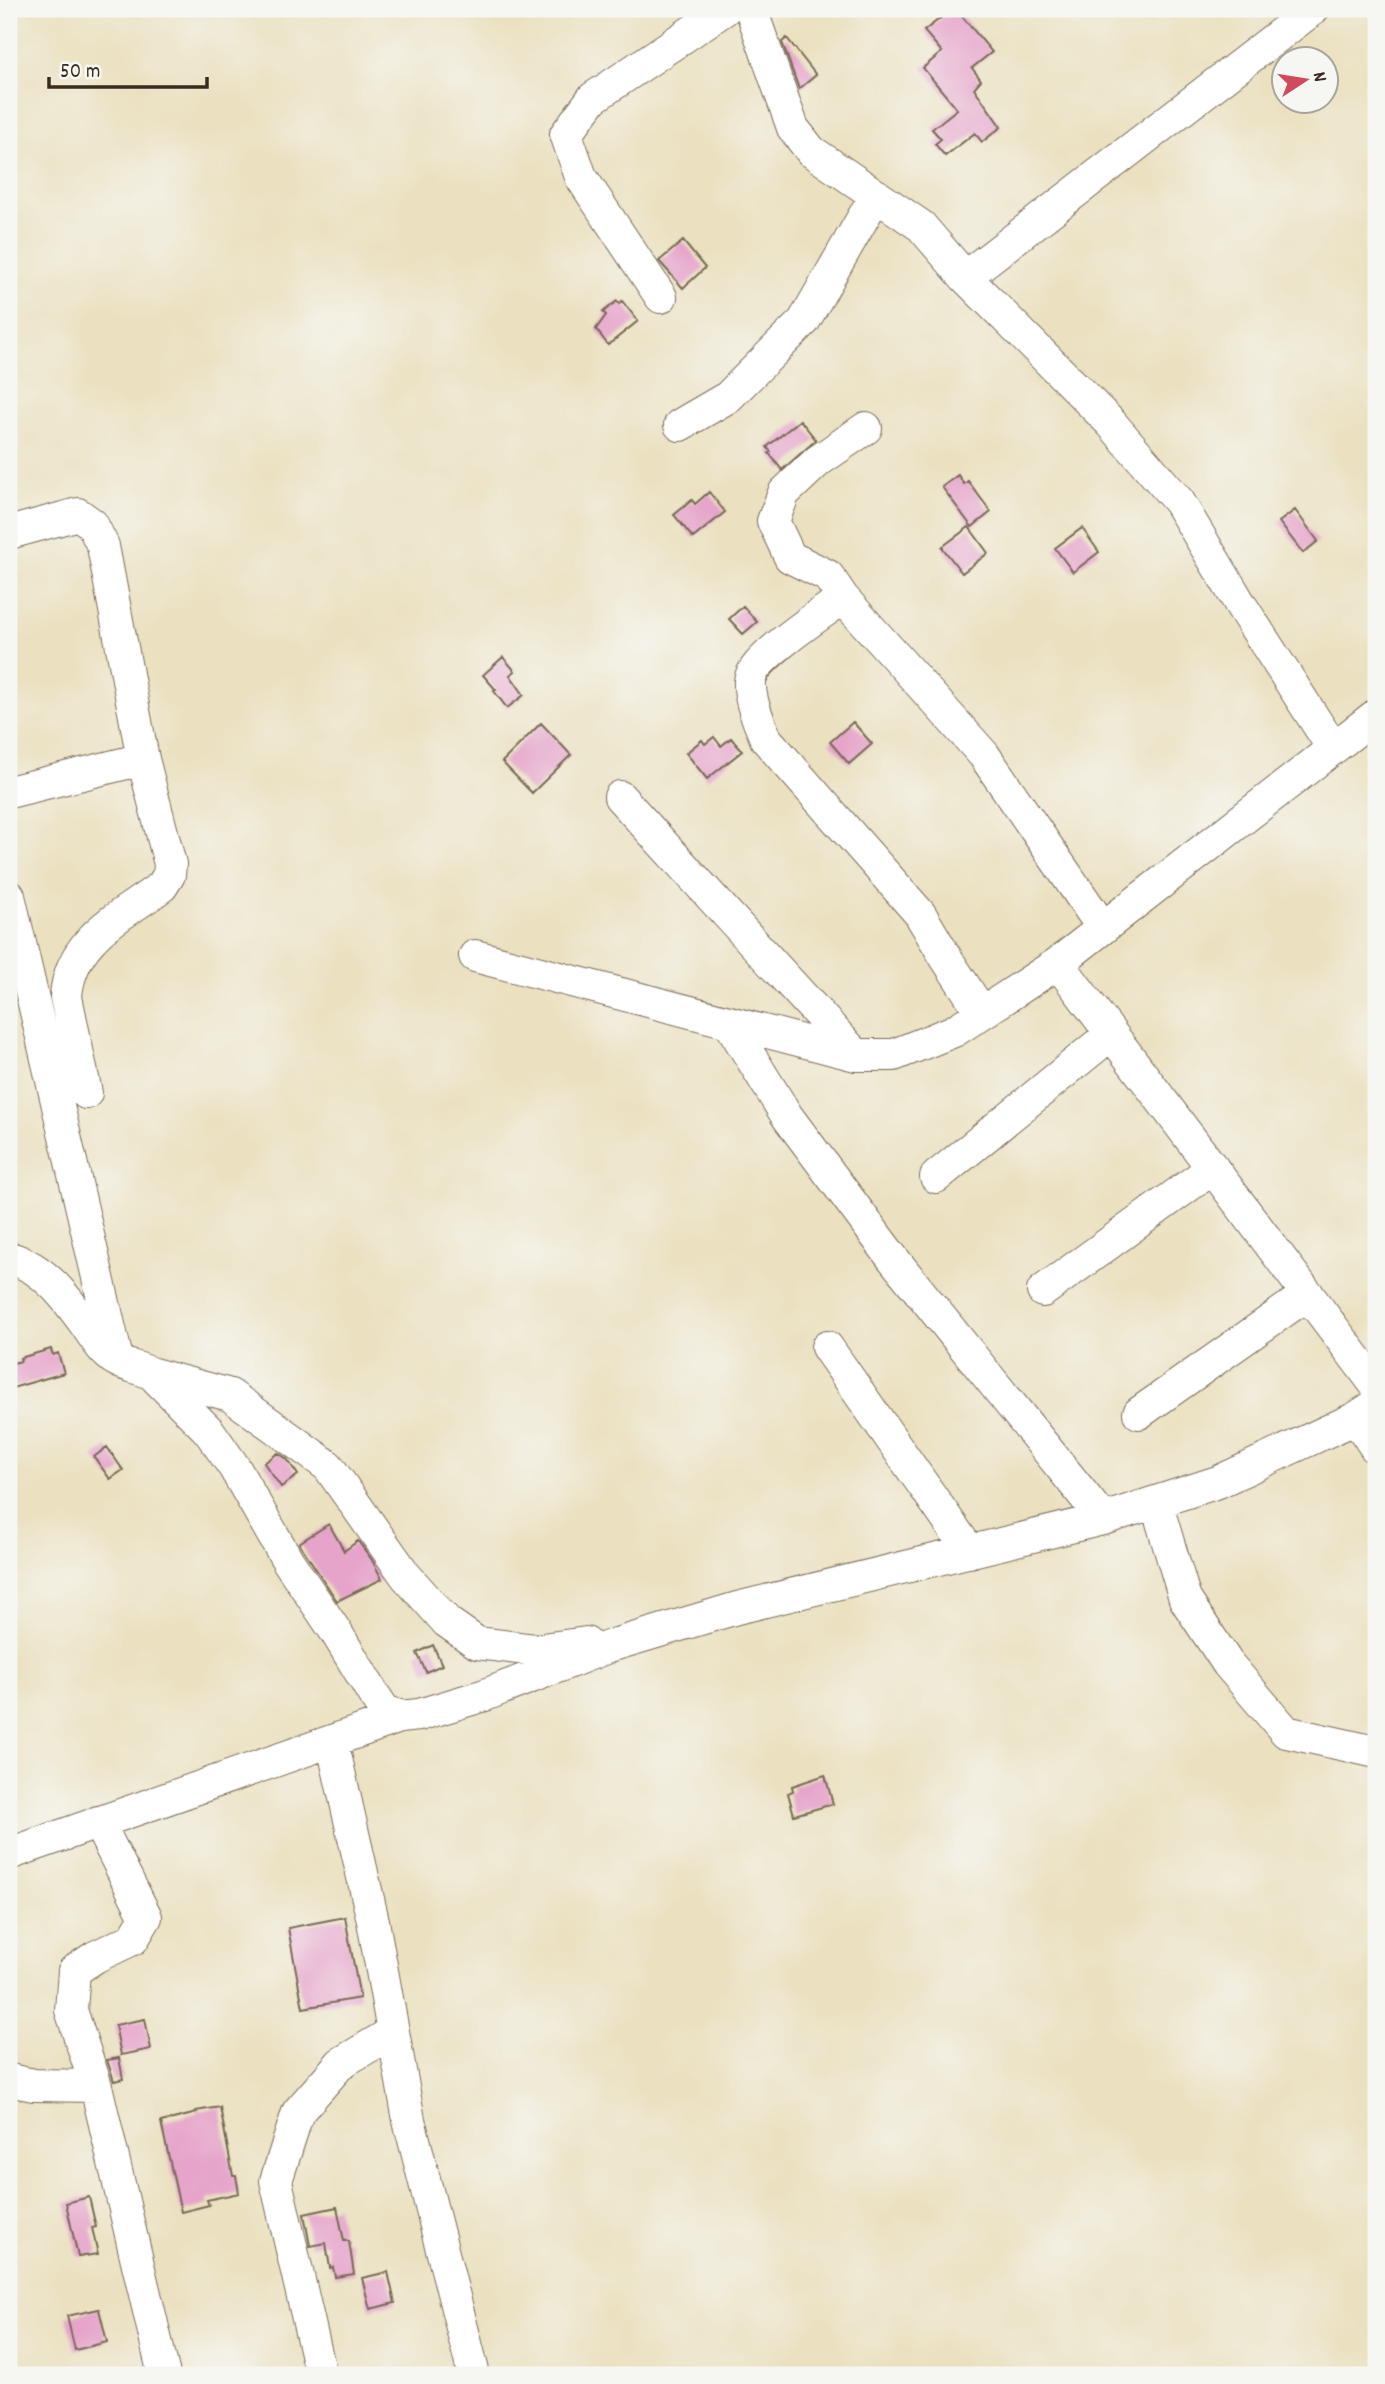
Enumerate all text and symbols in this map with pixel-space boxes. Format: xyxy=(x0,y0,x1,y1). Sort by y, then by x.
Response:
scale bar xyxy=(49,46,206,90)
north arrow xyxy=(1270,46,1340,116)
text: 50 m xyxy=(60,58,100,88)
text: N xyxy=(1304,70,1332,85)

